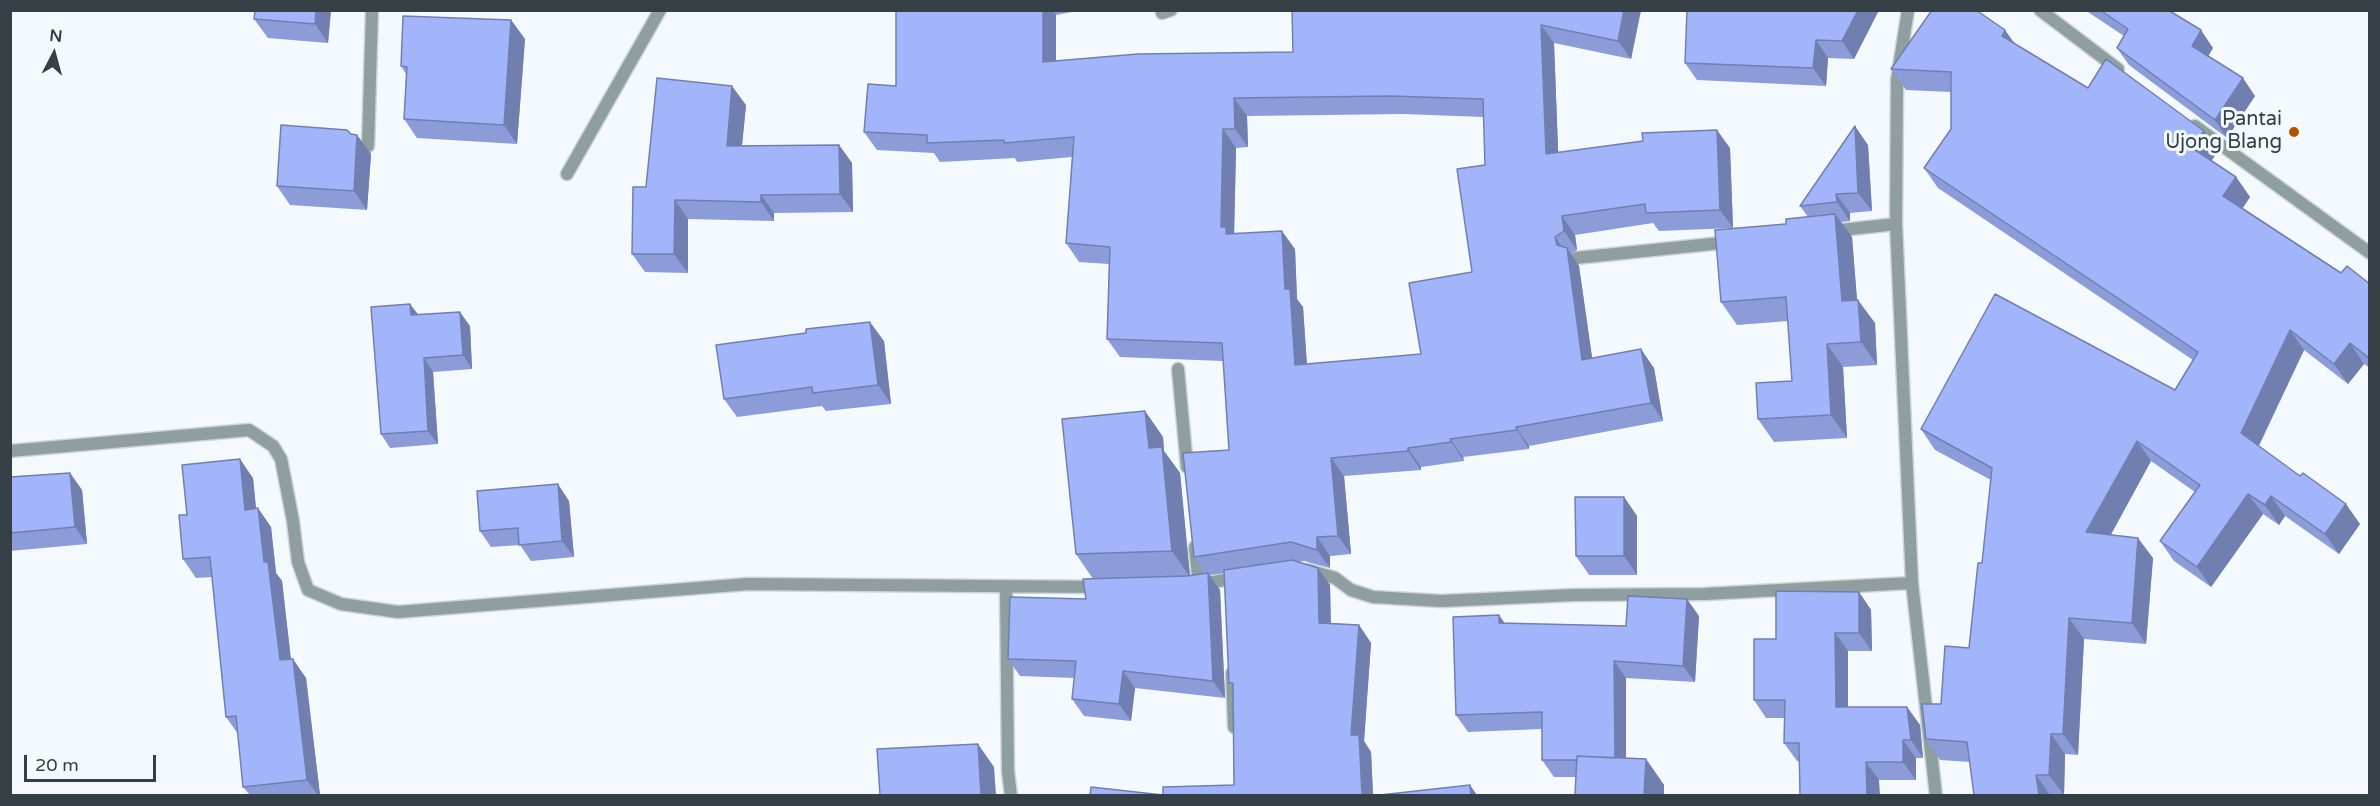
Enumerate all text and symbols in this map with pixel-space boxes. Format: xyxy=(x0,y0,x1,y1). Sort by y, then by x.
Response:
north arrow xyxy=(24,24,84,84)
text: N xyxy=(48,25,63,47)
place label: Pantai Ujong Blang xyxy=(2165,108,2282,155)
marker: Pantai Ujong Blang xyxy=(2287,125,2301,139)
scale bar xyxy=(27,743,159,781)
text: 20 m xyxy=(35,754,79,776)

